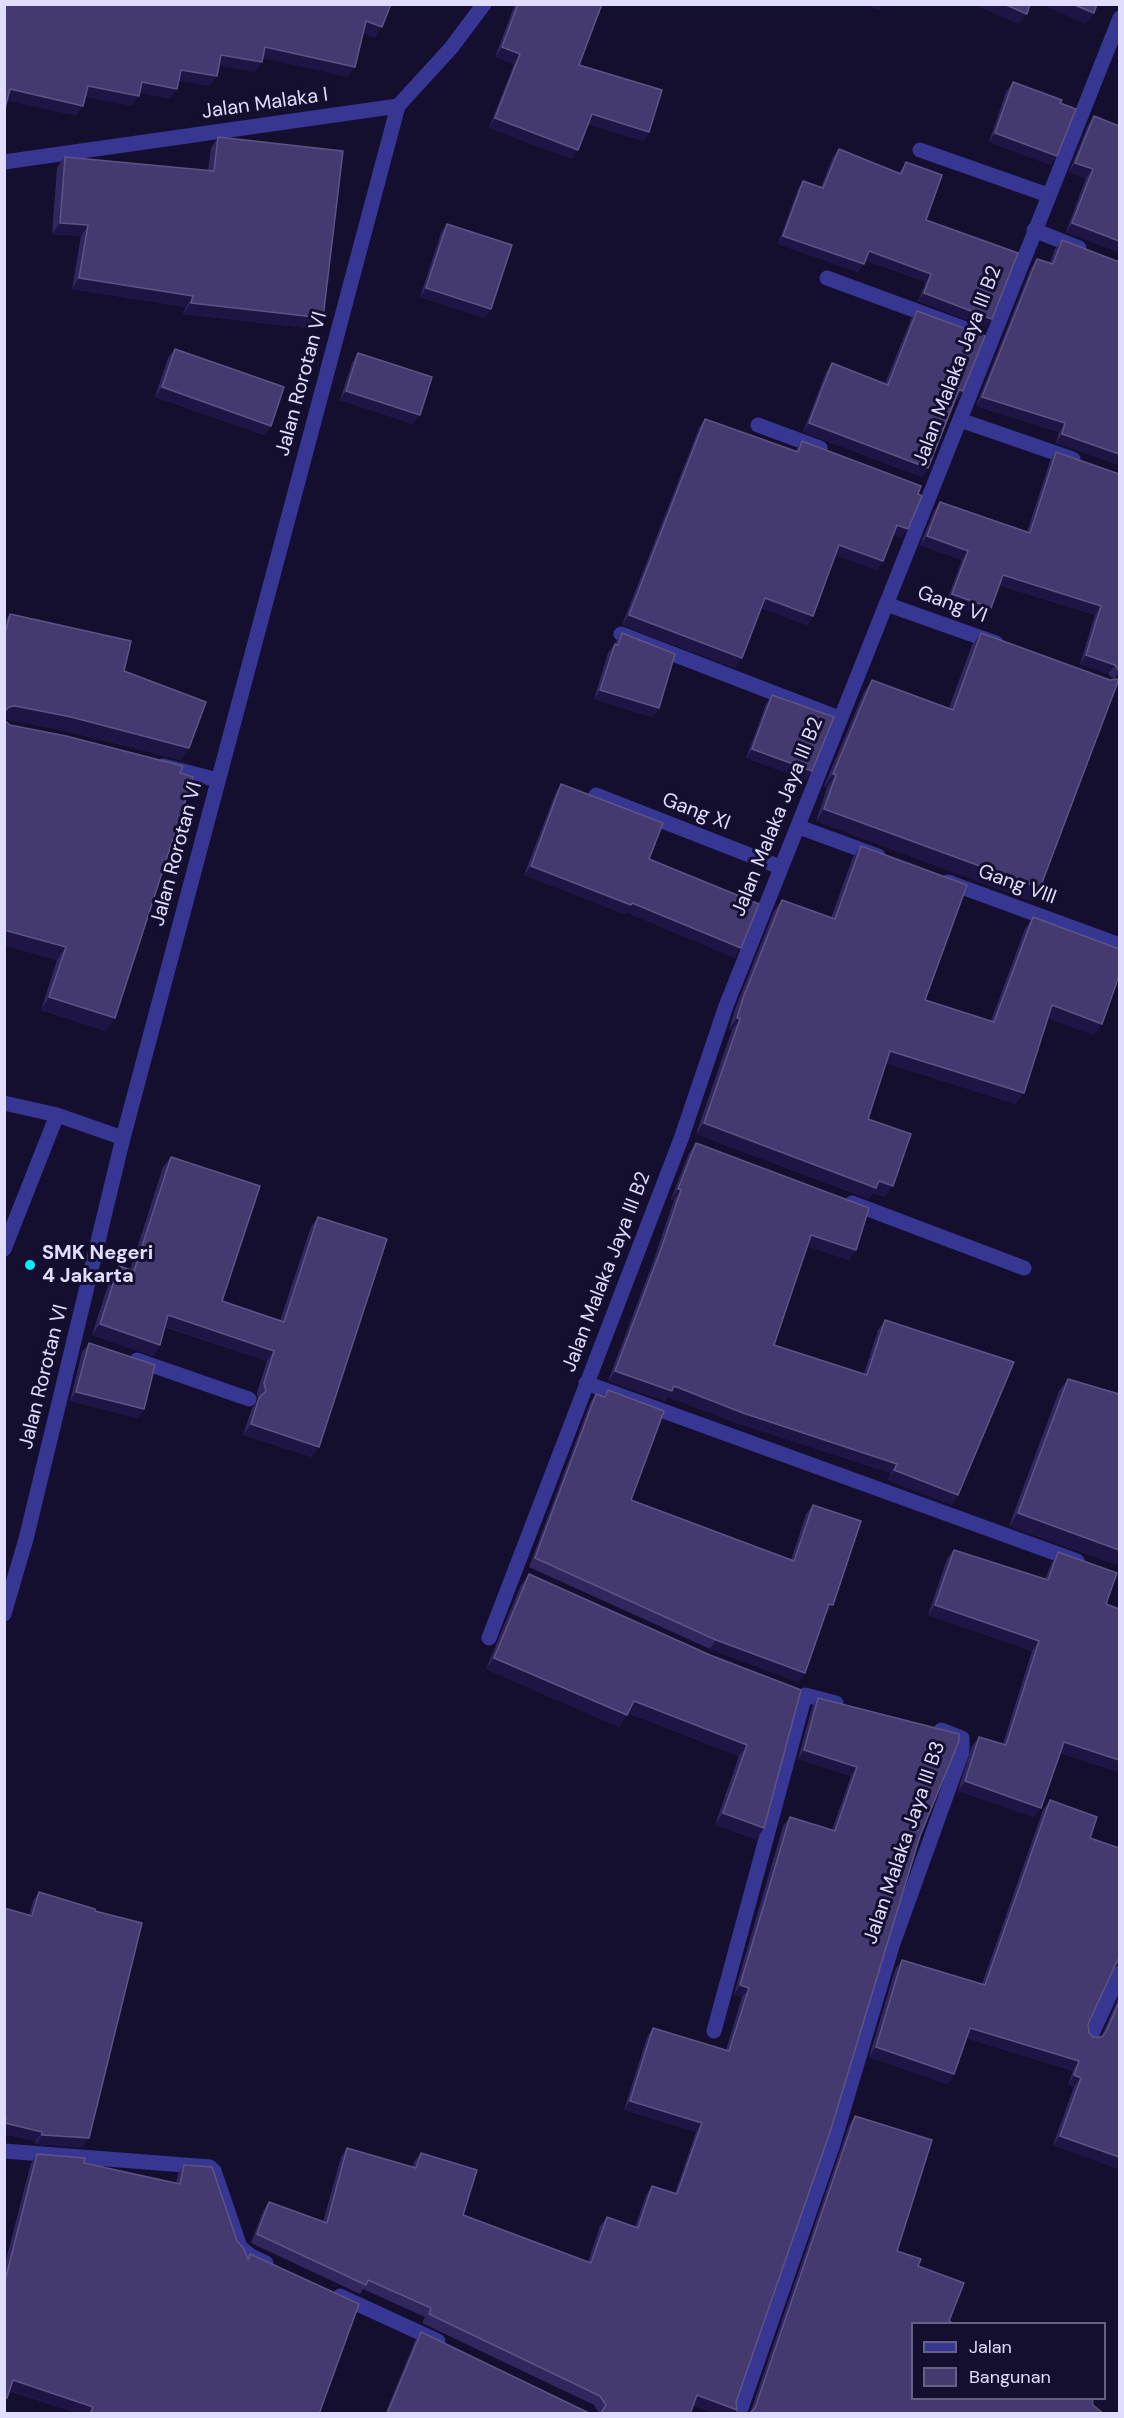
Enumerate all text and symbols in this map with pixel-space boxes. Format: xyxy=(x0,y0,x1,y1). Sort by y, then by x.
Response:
street label: Jalan Malaka I xyxy=(200,83,330,125)
street label: Jalan Malaka Jaya III B2 xyxy=(909,262,1007,470)
street label: Jalan Rorotan VI xyxy=(271,309,333,459)
street label: Gang VI xyxy=(914,581,990,629)
street label: Jalan Malaka Jaya III B2 xyxy=(727,714,829,920)
street label: Jalan Rorotan VI xyxy=(146,779,208,929)
street label: Gang XI xyxy=(659,788,733,836)
street label: Gang VIII xyxy=(975,860,1059,910)
street label: Jalan Malaka Jaya III B2 xyxy=(558,1168,656,1376)
place label: SMK Negeri 4 Jakarta xyxy=(42,1242,153,1289)
marker: SMK Negeri 4 Jakarta xyxy=(23,1258,37,1272)
street label: Jalan Rorotan VI xyxy=(14,1302,74,1452)
street label: Jalan Malaka Jaya III B3 xyxy=(859,1738,951,1948)
legend xyxy=(911,2322,1106,2400)
text: Jalan xyxy=(969,2335,1012,2359)
text: Bangunan xyxy=(969,2365,1051,2389)

